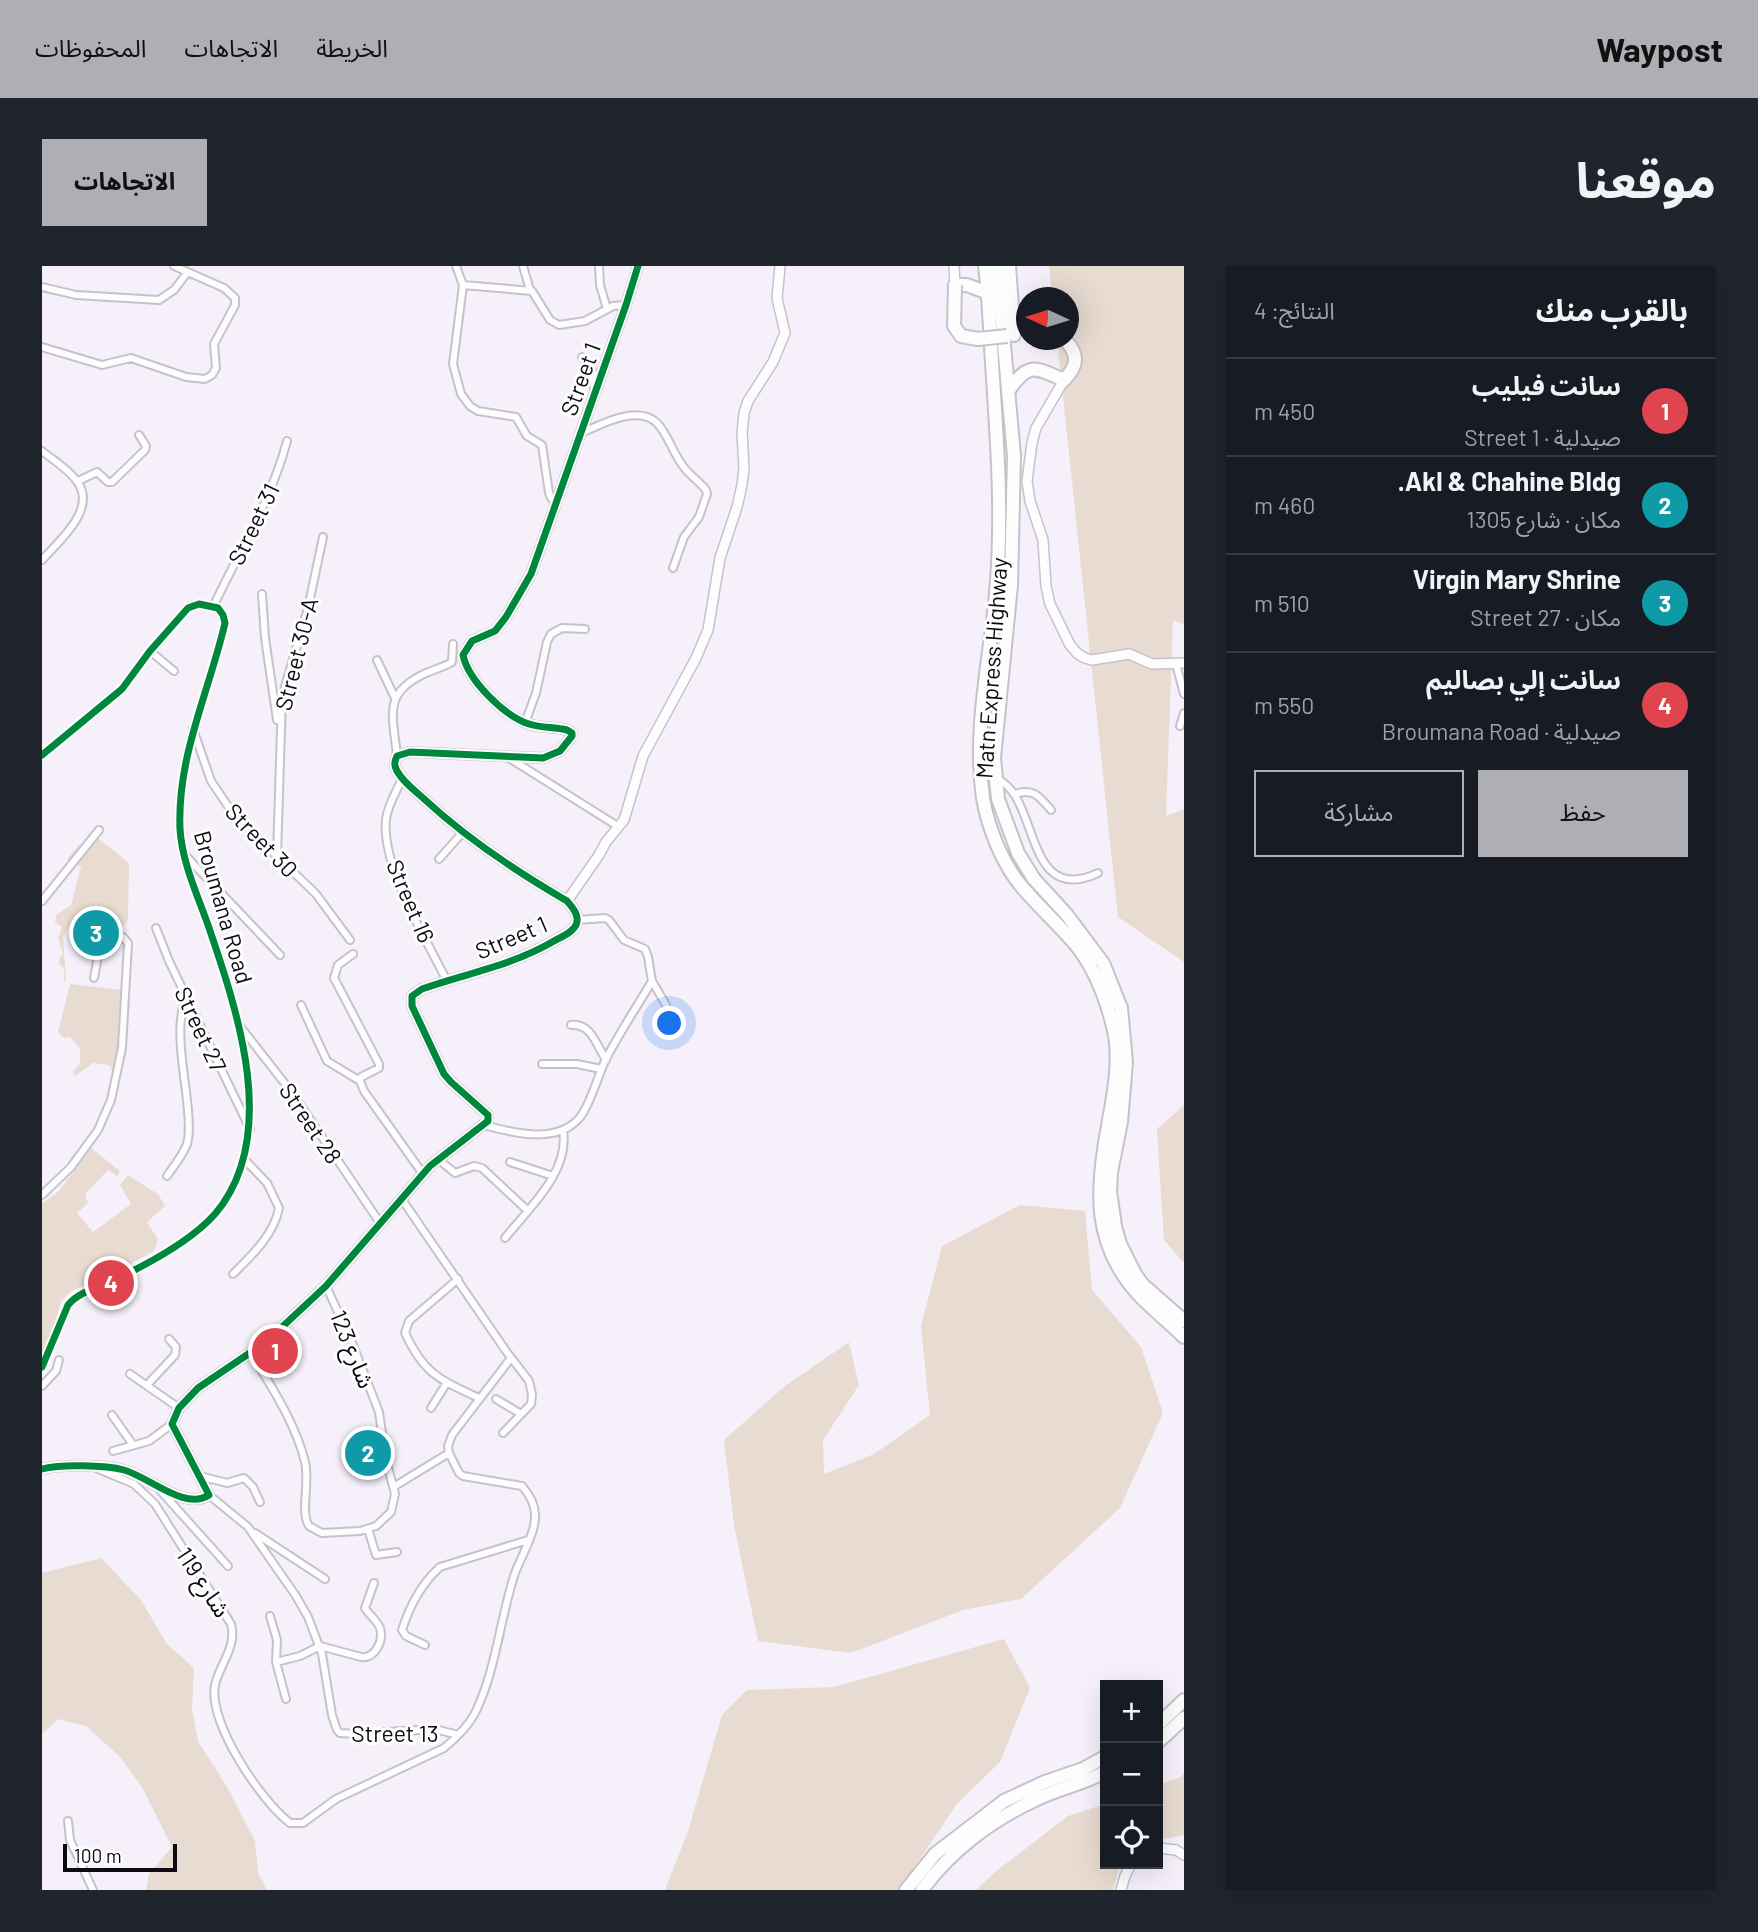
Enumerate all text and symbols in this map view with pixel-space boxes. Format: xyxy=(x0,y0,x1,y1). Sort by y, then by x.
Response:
text: Waypost xyxy=(1596,29,1723,69)
text: المحفوظات xyxy=(35,33,146,62)
text: الاتجاهات xyxy=(184,33,278,62)
text: الخريطة xyxy=(316,33,388,62)
button: الاتجاهات xyxy=(42,139,207,226)
text: موقعنا xyxy=(1576,149,1716,208)
north arrow xyxy=(1016,287,1079,350)
text: بالقرب منك xyxy=(1536,291,1688,327)
text: النتائج: 4 xyxy=(1254,296,1335,324)
street label: Street 1 xyxy=(554,339,606,419)
text: سانت فيليب xyxy=(1472,369,1621,400)
text: 450 m xyxy=(1254,397,1315,425)
text: 1 xyxy=(1661,397,1669,425)
text: صيدلية · Street 1 xyxy=(1464,423,1621,451)
text: Akl & Chahine Bldg. xyxy=(1398,465,1621,496)
street label: Street 31 xyxy=(221,479,285,569)
text: 460 m xyxy=(1254,491,1315,519)
text: 2 xyxy=(1659,491,1671,519)
text: مكان · شارع 1305 xyxy=(1467,505,1621,533)
street label: Matn Express Highway xyxy=(969,556,1013,780)
text: Virgin Mary Shrine xyxy=(1413,563,1621,594)
text: 510 m xyxy=(1254,589,1310,617)
text: 3 xyxy=(1659,589,1671,617)
street label: Street 30-A xyxy=(268,595,324,713)
text: مكان · Street 27 xyxy=(1470,603,1621,631)
text: سانت إلي بصاليم xyxy=(1426,663,1621,694)
text: 550 m xyxy=(1254,691,1314,719)
text: 4 xyxy=(1658,691,1672,719)
text: صيدلية · Broumana Road xyxy=(1382,717,1621,745)
button: مشاركة xyxy=(1254,770,1464,857)
button: حفظ xyxy=(1478,770,1688,857)
street label: Street 30 xyxy=(220,797,304,883)
street label: Broumana Road xyxy=(189,827,259,987)
street label: Street 16 xyxy=(381,855,441,947)
pin: 3 xyxy=(73,907,119,959)
street label: Street 1 xyxy=(471,909,551,965)
street label: Street 27 xyxy=(169,982,233,1076)
your location xyxy=(652,1006,686,1040)
street label: Street 28 xyxy=(274,1077,348,1169)
pin: 4 xyxy=(88,1257,134,1309)
street label: شارع 123 xyxy=(321,1306,381,1394)
pin: 1 xyxy=(252,1325,298,1377)
pin: 2 xyxy=(345,1427,391,1479)
street label: شارع 119 xyxy=(168,1542,237,1624)
map controls xyxy=(1100,1680,1163,1869)
button: + xyxy=(1100,1680,1163,1743)
street label: Street 13 xyxy=(351,1719,439,1747)
button: − xyxy=(1100,1743,1163,1806)
button: locate xyxy=(1100,1806,1163,1869)
scale bar xyxy=(63,1841,177,1873)
text: 100 m xyxy=(74,1844,122,1867)

